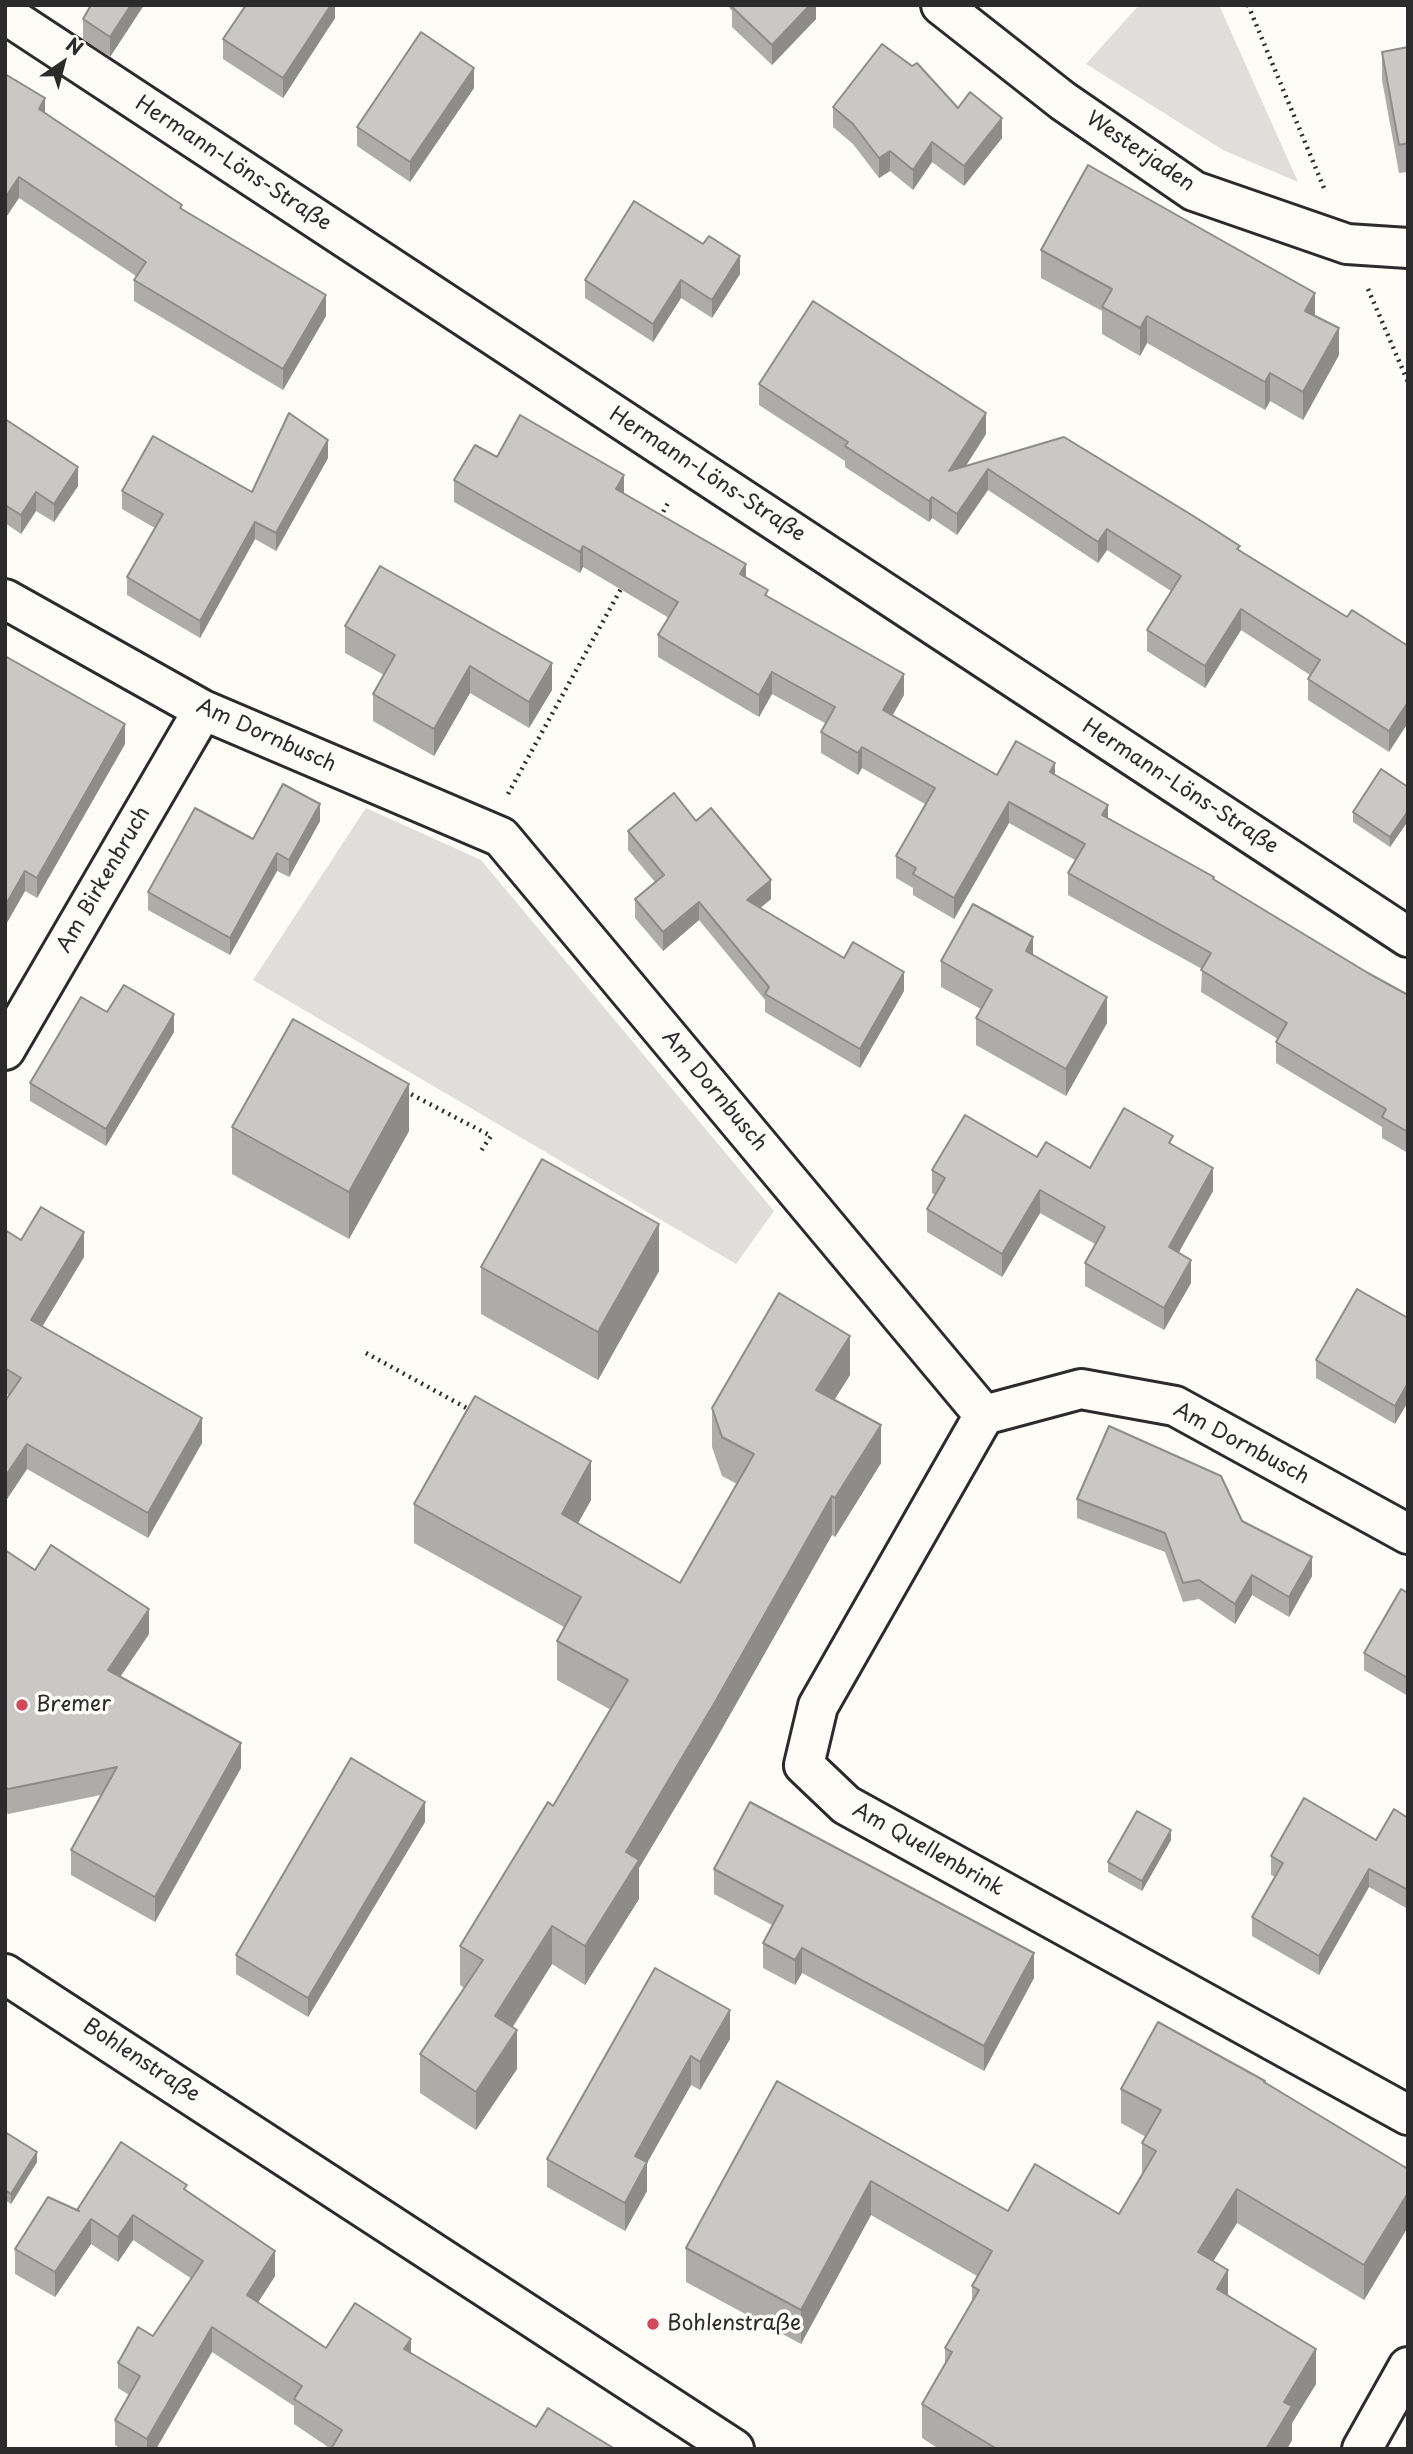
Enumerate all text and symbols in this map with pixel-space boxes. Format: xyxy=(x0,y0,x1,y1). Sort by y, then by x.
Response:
north arrow xyxy=(28,28,98,98)
text: N xyxy=(61,30,89,62)
street label: Hermann-Löns-Straße xyxy=(130,91,336,237)
street label: Westerjaden xyxy=(1081,106,1199,198)
street label: Hermann-Löns-Straße xyxy=(604,402,810,548)
street label: Am Dornbusch xyxy=(192,694,340,778)
street label: Hermann-Löns-Straße xyxy=(1077,714,1283,860)
street label: Am Birkenbruch xyxy=(52,802,156,958)
street label: Am Dornbusch xyxy=(656,1026,772,1156)
street label: Am Dornbusch xyxy=(1169,1398,1313,1490)
place label: Bremer xyxy=(36,1692,111,1718)
marker: Bremer xyxy=(14,1697,30,1713)
street label: Am Quellenbrink xyxy=(848,1798,1008,1902)
street label: Bohlenstraße xyxy=(78,2014,204,2108)
place label: Bohlenstraße xyxy=(667,2311,801,2337)
marker: Bohlenstraße xyxy=(645,2316,661,2332)

